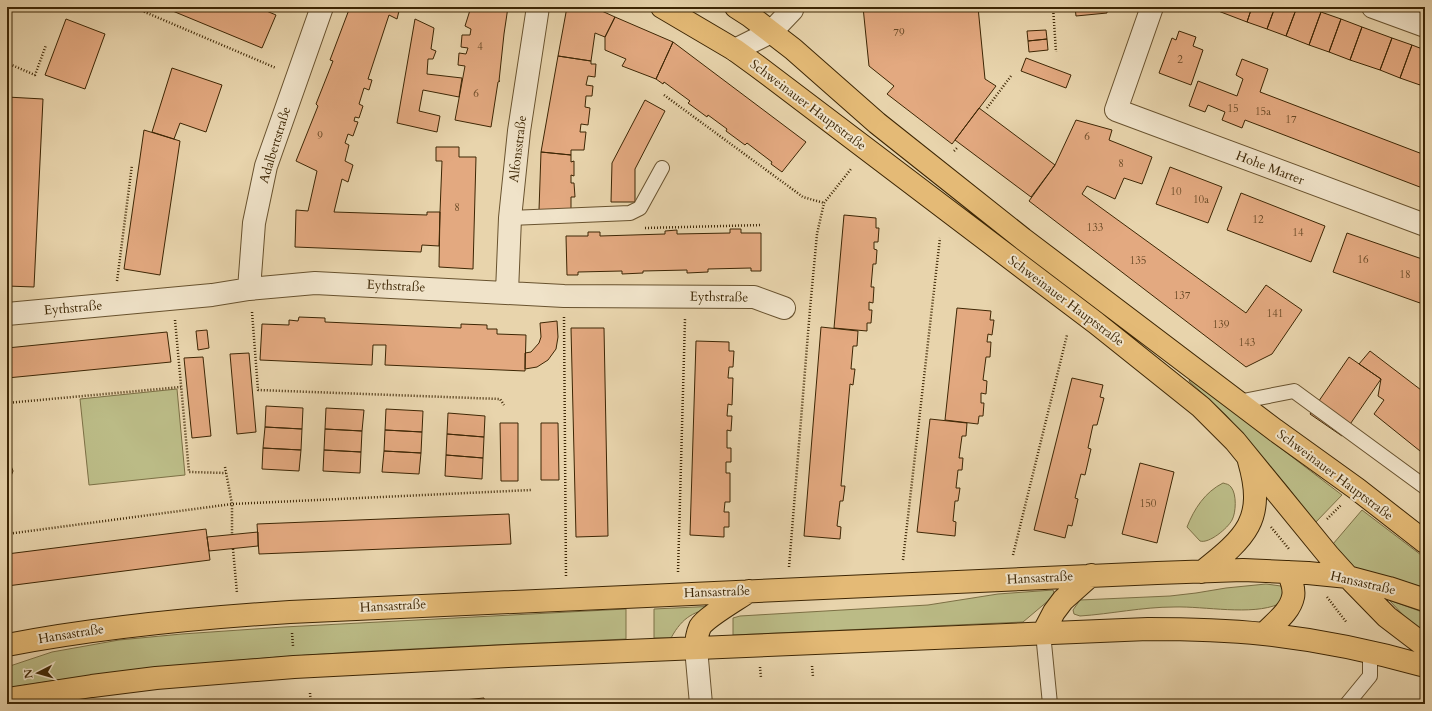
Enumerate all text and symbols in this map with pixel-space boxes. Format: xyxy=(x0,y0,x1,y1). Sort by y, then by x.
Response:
house number: 79 xyxy=(893,25,905,40)
house number: 4 xyxy=(477,39,483,54)
house number: 2 xyxy=(1177,52,1183,67)
street label: Schweinauer Hauptstraße xyxy=(746,55,870,155)
house number: 6 xyxy=(473,86,479,101)
house number: 15 xyxy=(1227,101,1239,116)
street label: Adalbertstraße xyxy=(255,104,295,186)
house number: 15a xyxy=(1255,104,1271,119)
house number: 17 xyxy=(1285,112,1297,127)
street label: Alfonsstraße xyxy=(505,114,531,184)
house number: 9 xyxy=(317,128,323,143)
house number: 6 xyxy=(1084,129,1090,144)
street label: Hohe Marter xyxy=(1233,147,1307,189)
house number: 8 xyxy=(1118,156,1124,171)
house number: 10 xyxy=(1170,184,1182,199)
house number: 10a xyxy=(1193,192,1209,207)
house number: 8 xyxy=(454,200,460,215)
house number: 12 xyxy=(1252,212,1264,227)
house number: 133 xyxy=(1087,220,1104,235)
house number: 14 xyxy=(1292,225,1304,240)
street label: Schweinauer Hauptstraße xyxy=(1004,251,1128,351)
house number: 16 xyxy=(1357,252,1369,267)
house number: 135 xyxy=(1130,253,1146,268)
house number: 18 xyxy=(1399,267,1411,282)
street label: Eythstraße xyxy=(366,275,426,297)
street label: Eythstraße xyxy=(690,287,749,307)
house number: 137 xyxy=(1174,288,1191,303)
street label: Eythstraße xyxy=(43,296,103,320)
house number: 141 xyxy=(1267,306,1283,321)
house number: 139 xyxy=(1213,317,1230,332)
house number: 143 xyxy=(1239,335,1256,350)
street label: Schweinauer Hauptstraße xyxy=(1273,425,1397,525)
house number: 150 xyxy=(1140,496,1157,511)
street label: Hansastraße xyxy=(1006,567,1074,589)
street label: Hansastraße xyxy=(1329,567,1397,599)
street label: Hansastraße xyxy=(684,582,751,602)
street label: Hansastraße xyxy=(359,595,427,617)
street label: Hansastraße xyxy=(37,620,105,648)
north arrow xyxy=(18,653,58,693)
text: N xyxy=(21,668,37,680)

